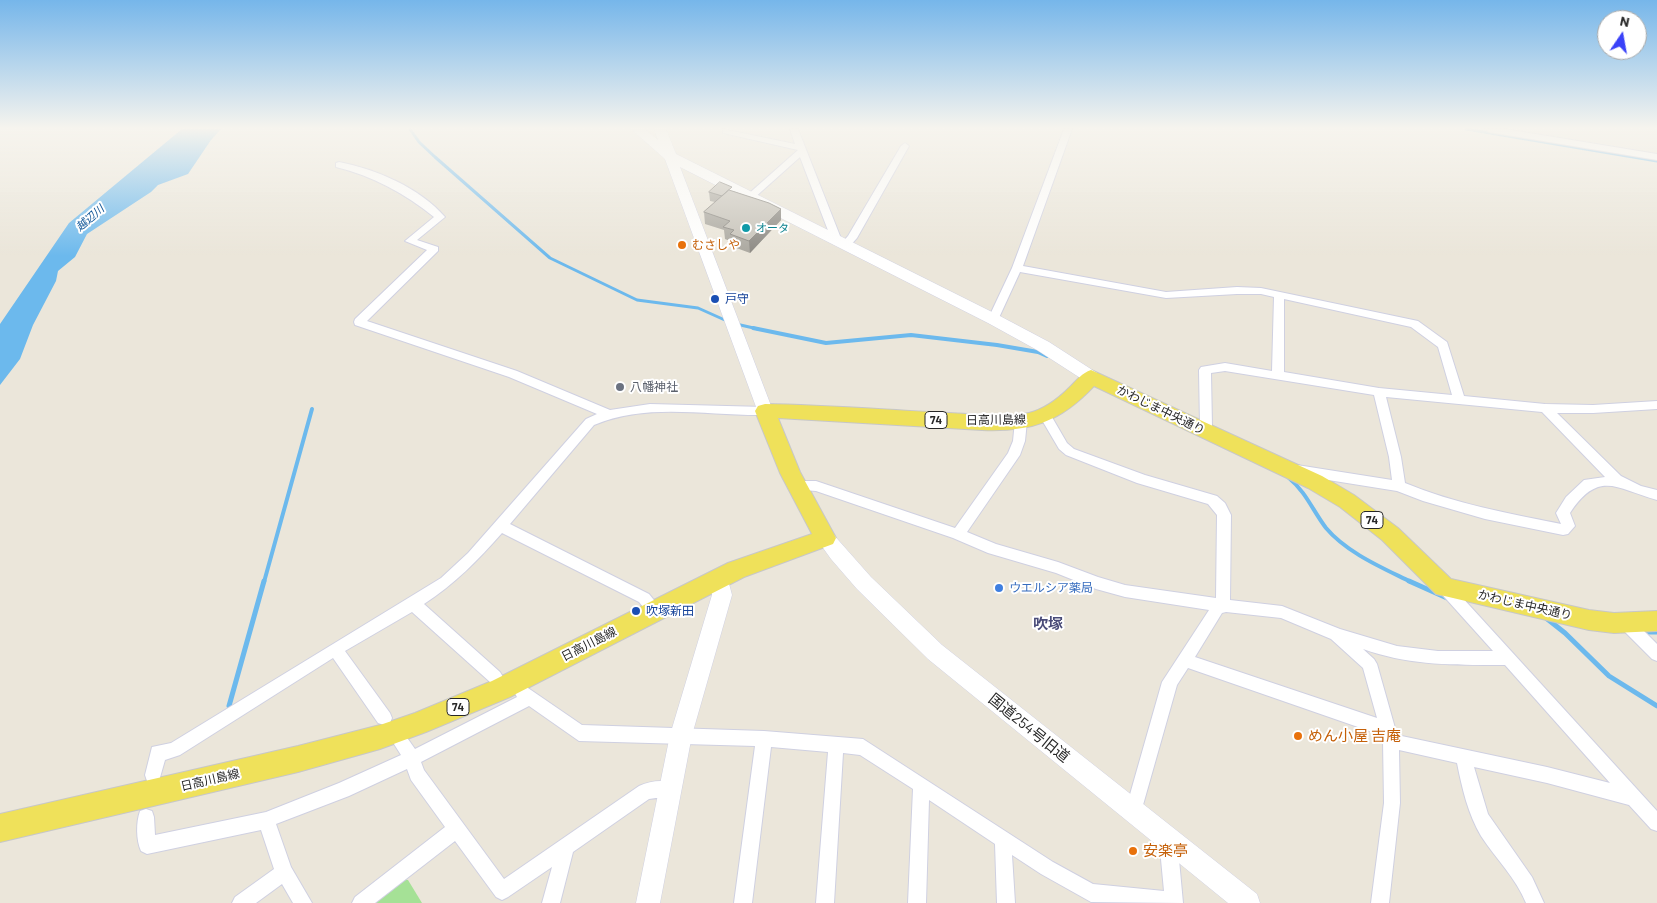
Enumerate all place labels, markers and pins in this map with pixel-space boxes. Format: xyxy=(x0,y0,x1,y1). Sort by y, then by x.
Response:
place label: オータ xyxy=(756,221,789,235)
marker: オータ xyxy=(740,222,752,234)
place label: むさしや xyxy=(692,238,740,252)
marker: むさしや xyxy=(676,239,688,251)
place label: 戸守 xyxy=(725,292,749,306)
marker: 戸守 xyxy=(709,293,721,305)
place label: 八幡神社 xyxy=(630,380,678,394)
marker: 八幡神社 xyxy=(614,381,626,393)
place label: ウエルシア薬局 xyxy=(1009,581,1093,595)
marker: ウエルシア薬局 xyxy=(993,582,1005,594)
place label: 吹塚新田 xyxy=(646,604,694,618)
marker: 吹塚新田 xyxy=(630,605,642,617)
place label: めん小屋 吉庵 xyxy=(1308,727,1401,745)
marker: めん小屋 吉庵 xyxy=(1292,730,1304,742)
place label: 安楽亭 xyxy=(1143,842,1188,860)
marker: 安楽亭 xyxy=(1127,845,1139,857)

